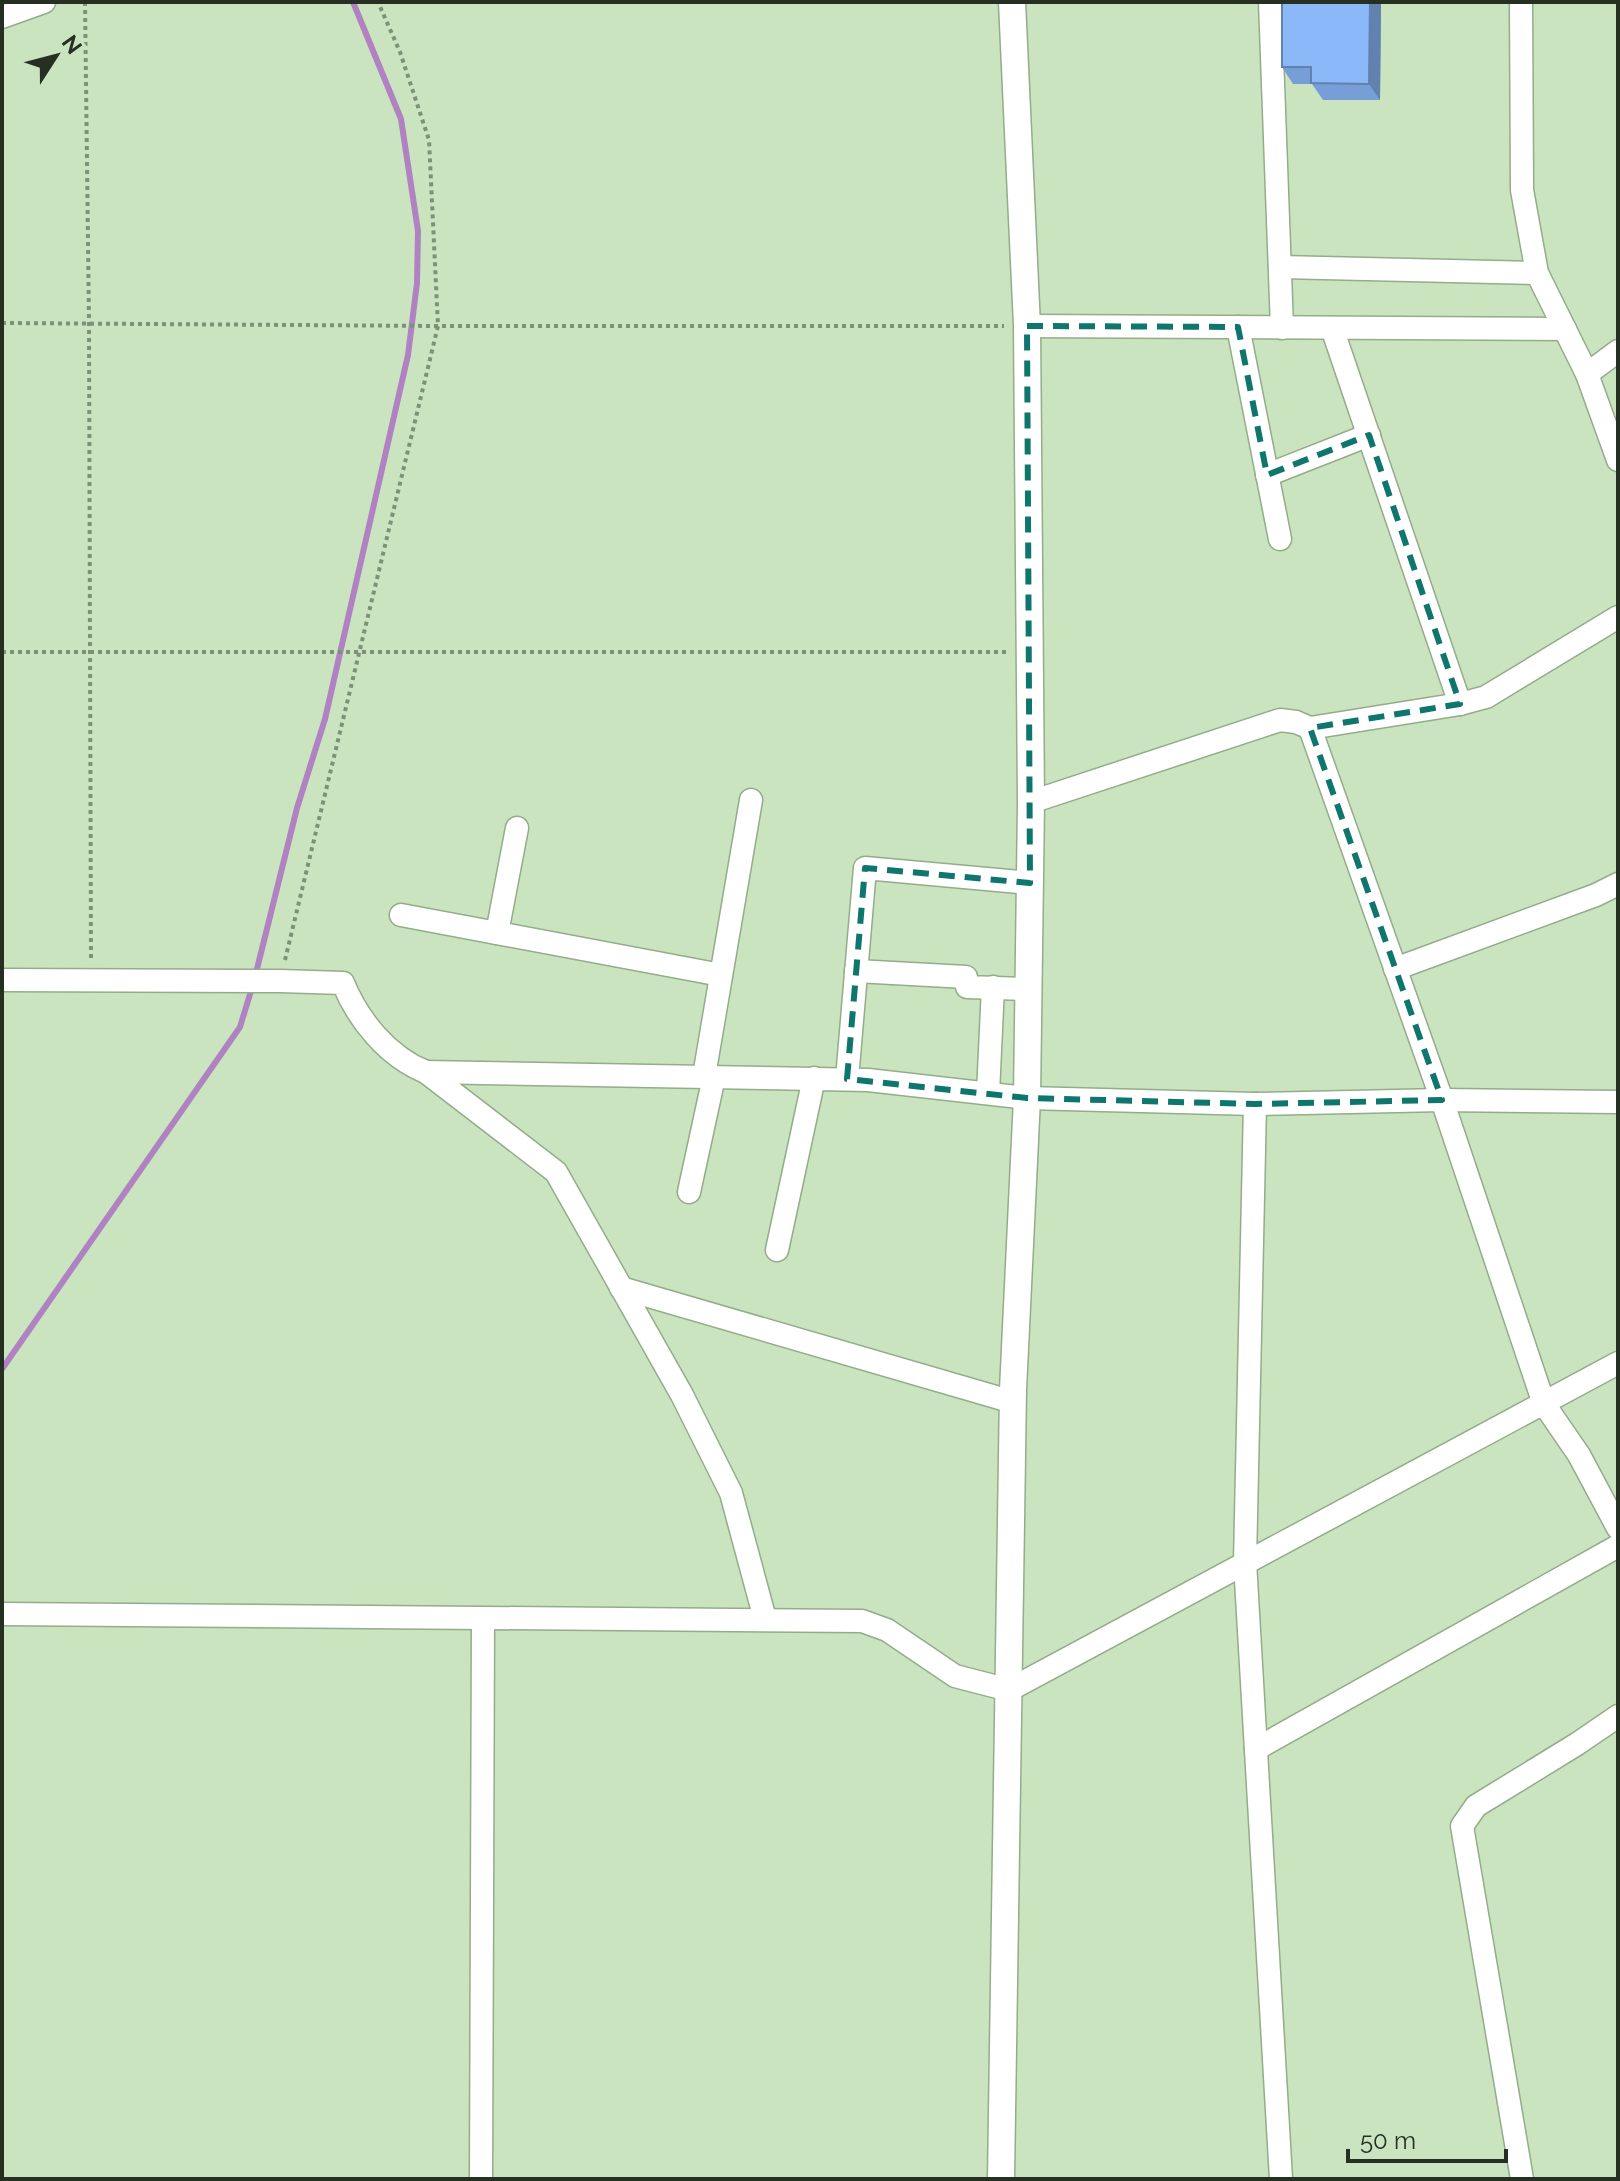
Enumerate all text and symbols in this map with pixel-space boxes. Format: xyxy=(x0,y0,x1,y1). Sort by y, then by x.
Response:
north arrow xyxy=(16,16,96,96)
text: N xyxy=(57,30,88,59)
scale bar xyxy=(1348,2113,1506,2163)
text: 50 m xyxy=(1360,2126,1416,2155)

